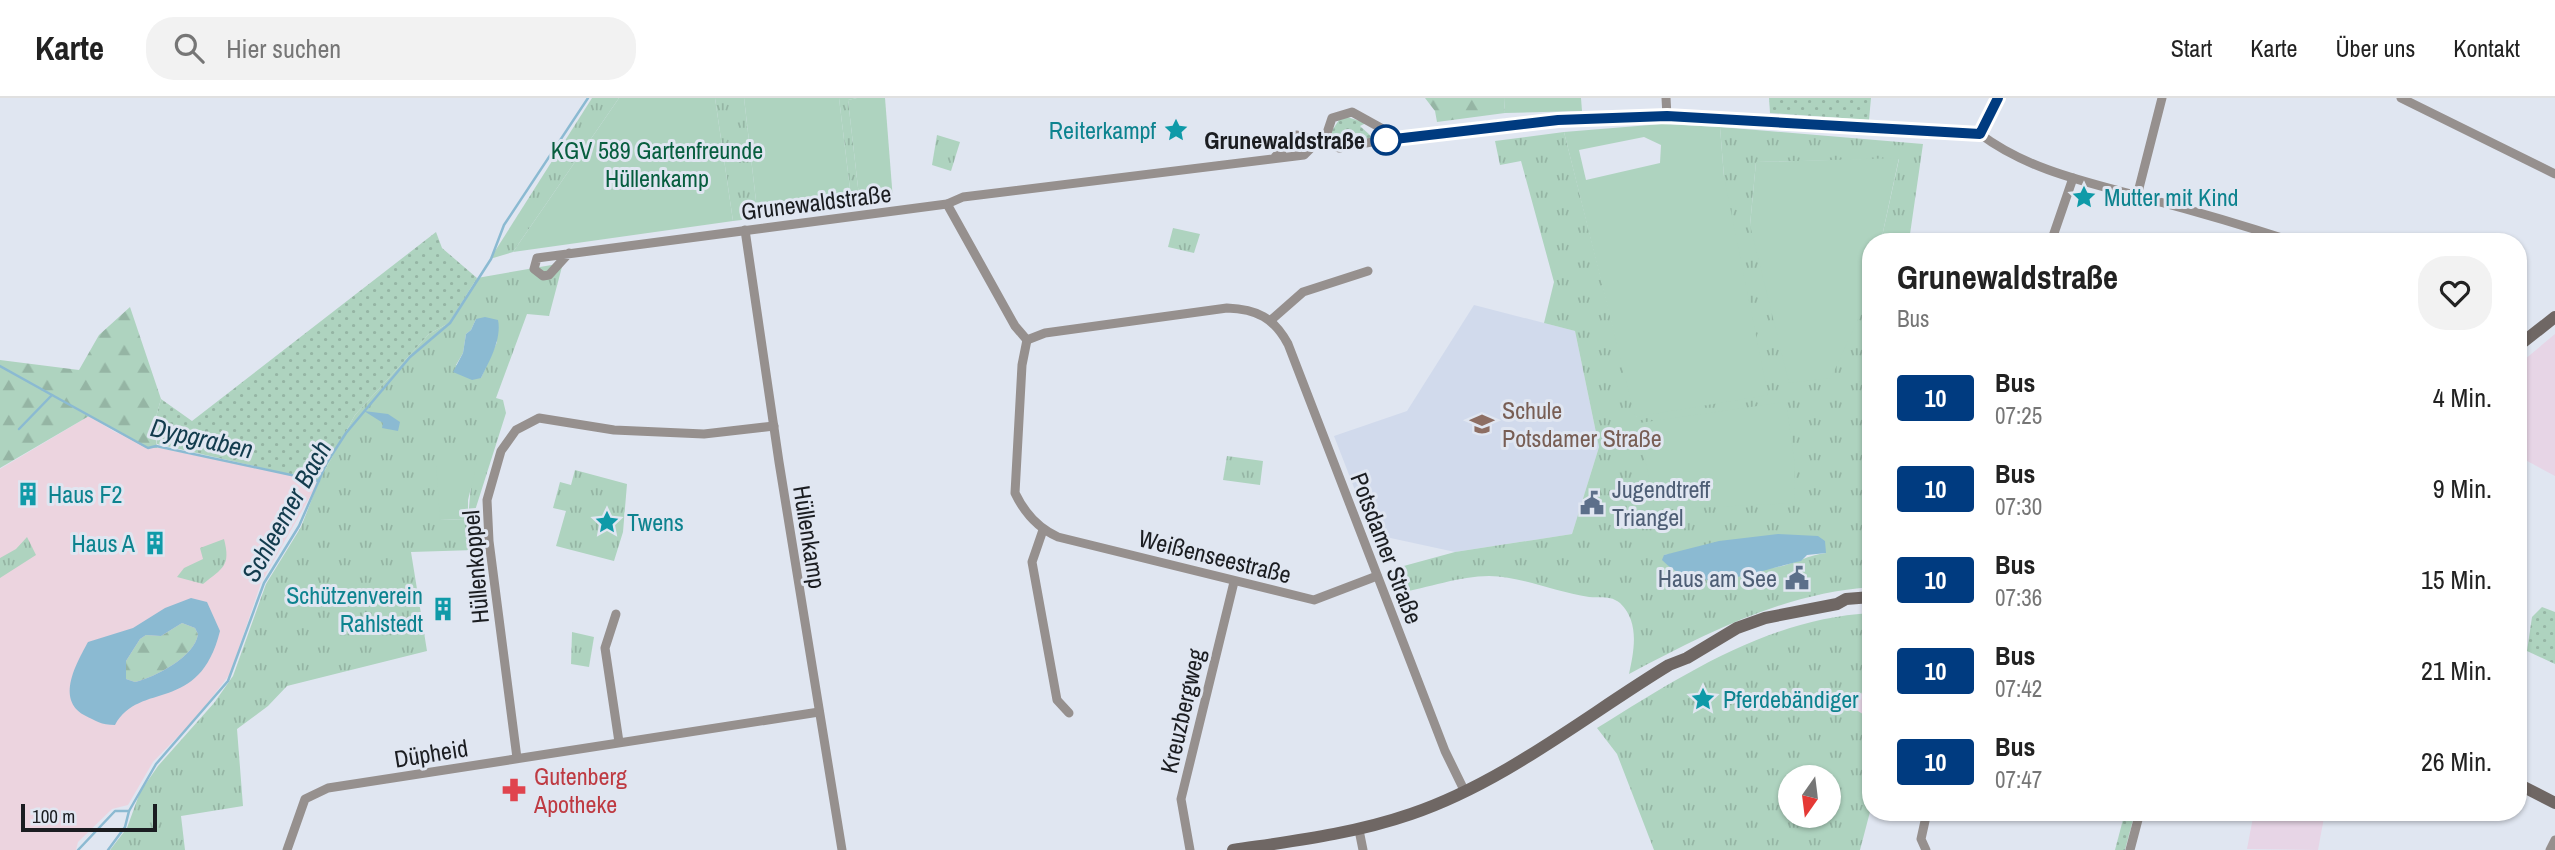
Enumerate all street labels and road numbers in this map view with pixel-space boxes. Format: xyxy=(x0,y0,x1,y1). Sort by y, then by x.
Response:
street label: Grunewaldstraße xyxy=(739,177,893,227)
street label: Potsdamer Straße xyxy=(1343,468,1431,628)
street label: Hüllenkamp xyxy=(786,483,834,591)
street label: Hüllenkoppel xyxy=(454,509,496,625)
street label: Weißenseestraße xyxy=(1135,522,1295,590)
street label: Kreuzbergweg xyxy=(1152,646,1212,776)
street label: Düpheid xyxy=(392,731,470,775)

